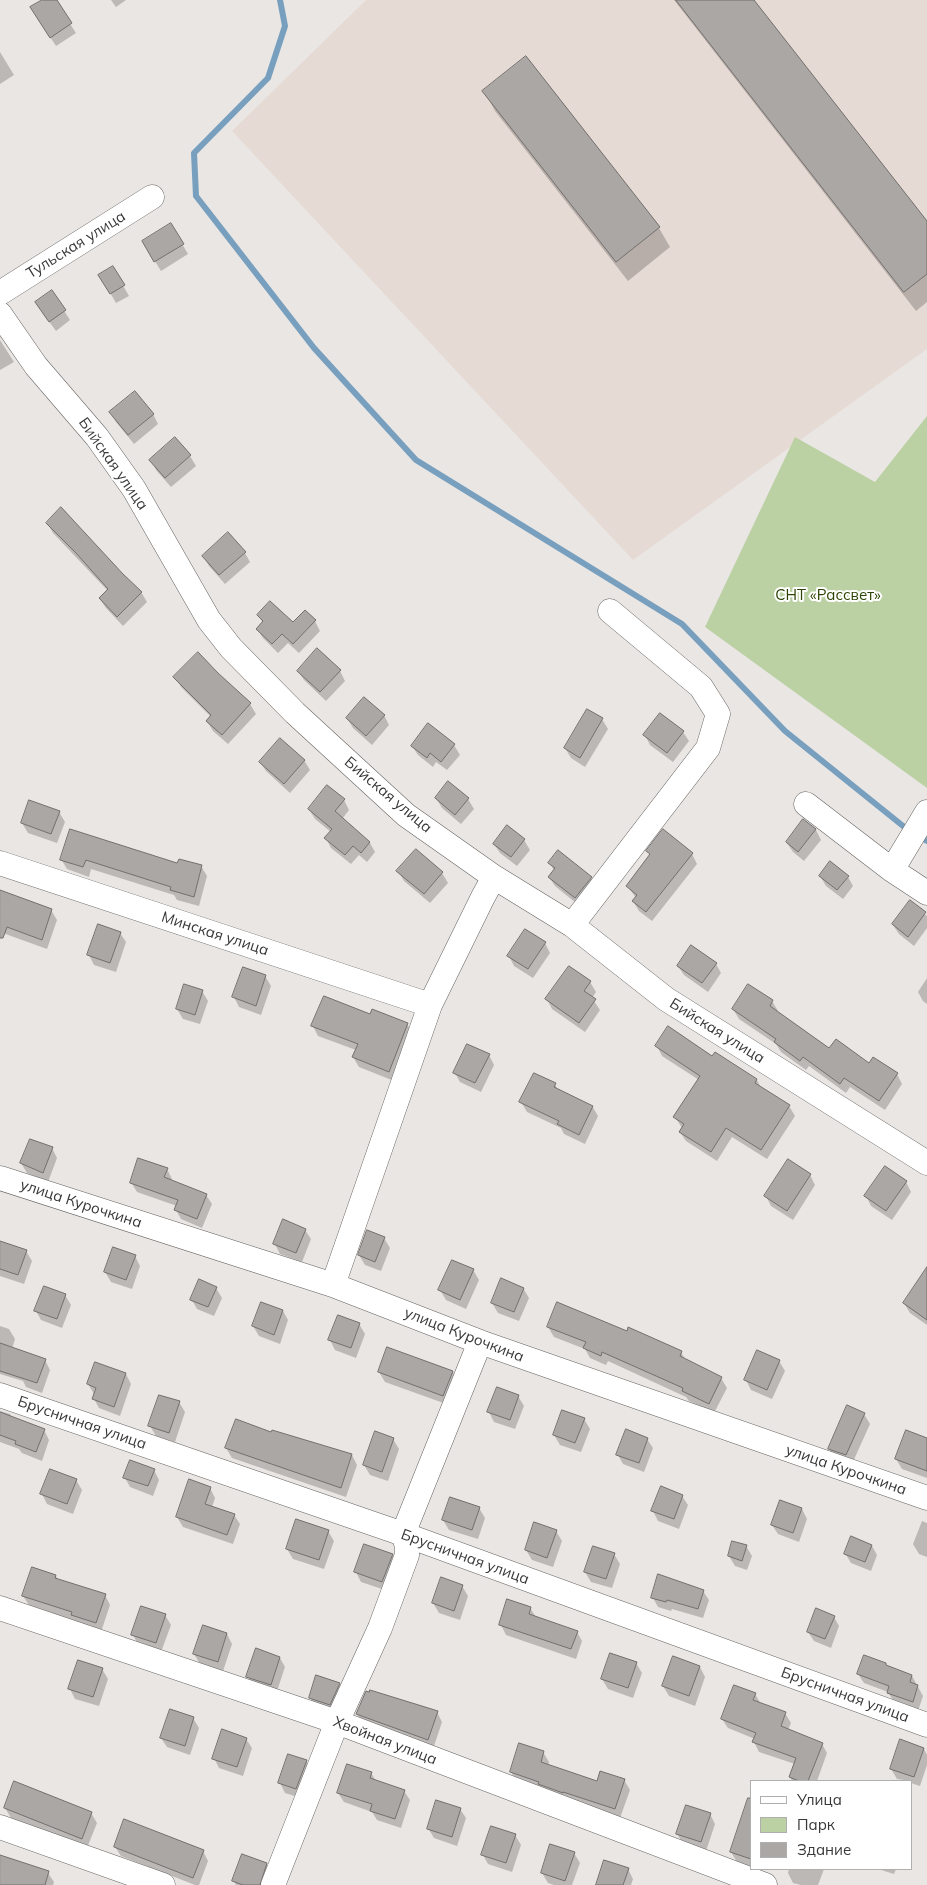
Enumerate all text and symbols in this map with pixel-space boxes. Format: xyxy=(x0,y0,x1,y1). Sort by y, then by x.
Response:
street label: Тульская улица xyxy=(23,207,129,283)
street label: Бийская улица xyxy=(74,414,152,514)
park label: СНТ «Рассвет» xyxy=(775,586,881,604)
street label: Бийская улица xyxy=(341,753,435,837)
street label: Минская улица xyxy=(159,908,271,960)
street label: Бийская улица xyxy=(666,995,768,1067)
street label: улица Курочкина xyxy=(18,1176,144,1232)
street label: улица Курочкина xyxy=(402,1304,526,1366)
street label: Брусничная улица xyxy=(15,1392,149,1454)
street label: улица Курочкина xyxy=(783,1441,909,1499)
street label: Брусничная улица xyxy=(398,1525,532,1589)
street label: Брусничная улица xyxy=(778,1663,912,1727)
street label: Хвойная улица xyxy=(331,1713,439,1769)
legend xyxy=(750,1780,912,1870)
text: Улица xyxy=(797,1790,842,1809)
text: Парк xyxy=(797,1815,835,1834)
text: Здание xyxy=(797,1840,851,1859)

